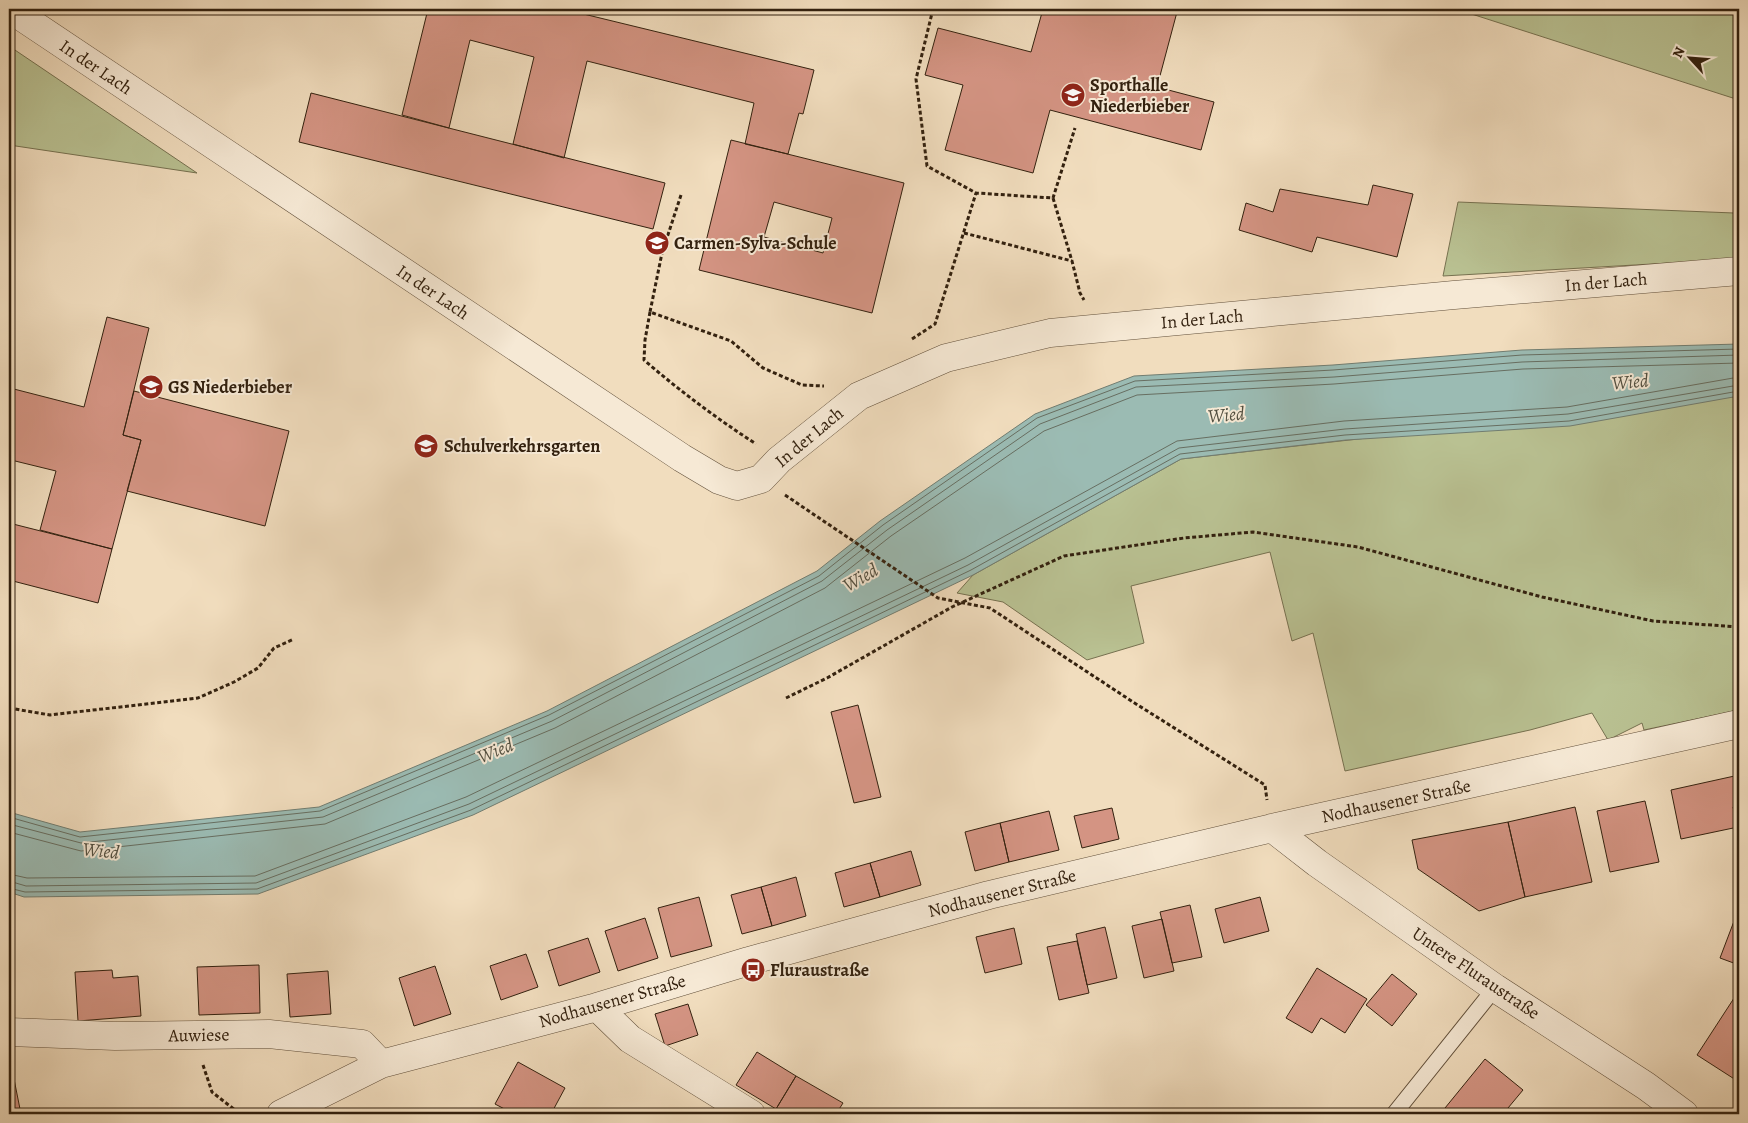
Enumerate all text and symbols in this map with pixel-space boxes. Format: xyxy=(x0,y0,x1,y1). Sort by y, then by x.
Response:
north arrow xyxy=(1666,32,1716,82)
street label: In der Lach xyxy=(55,34,137,100)
text: N xyxy=(1668,44,1690,61)
place label: Sporthalle Niederbieber xyxy=(1090,73,1190,118)
school or university icon: Sporthalle Niederbieber xyxy=(1060,82,1086,108)
school or university icon: Carmen-Sylva-Schule xyxy=(644,230,670,256)
place label: Carmen-Sylva-Schule xyxy=(674,231,837,255)
street label: In der Lach xyxy=(392,259,474,325)
street label: In der Lach xyxy=(1564,266,1649,298)
street label: In der Lach xyxy=(1160,303,1245,335)
water label: Wied xyxy=(1611,367,1650,397)
school or university icon: GS Niederbieber xyxy=(138,374,164,400)
place label: GS Niederbieber xyxy=(168,375,293,399)
water label: Wied xyxy=(1207,400,1246,430)
street label: In der Lach xyxy=(770,401,849,473)
school or university icon: Schulverkehrsgarten xyxy=(413,433,439,459)
place label: Schulverkehrsgarten xyxy=(444,434,600,458)
water label: Wied xyxy=(838,557,883,598)
water label: Wied xyxy=(473,732,518,770)
street label: Nodhausener Straße xyxy=(1319,773,1473,829)
water label: Wied xyxy=(81,836,121,866)
street label: Nodhausener Straße xyxy=(925,863,1079,923)
street label: Untere Fluraustraße xyxy=(1407,921,1545,1025)
bus stop icon: Fluraustraße xyxy=(740,957,766,983)
place label: Fluraustraße xyxy=(770,958,869,982)
street label: Nodhausener Straße xyxy=(536,969,688,1033)
street label: Auwiese xyxy=(167,1022,230,1048)

